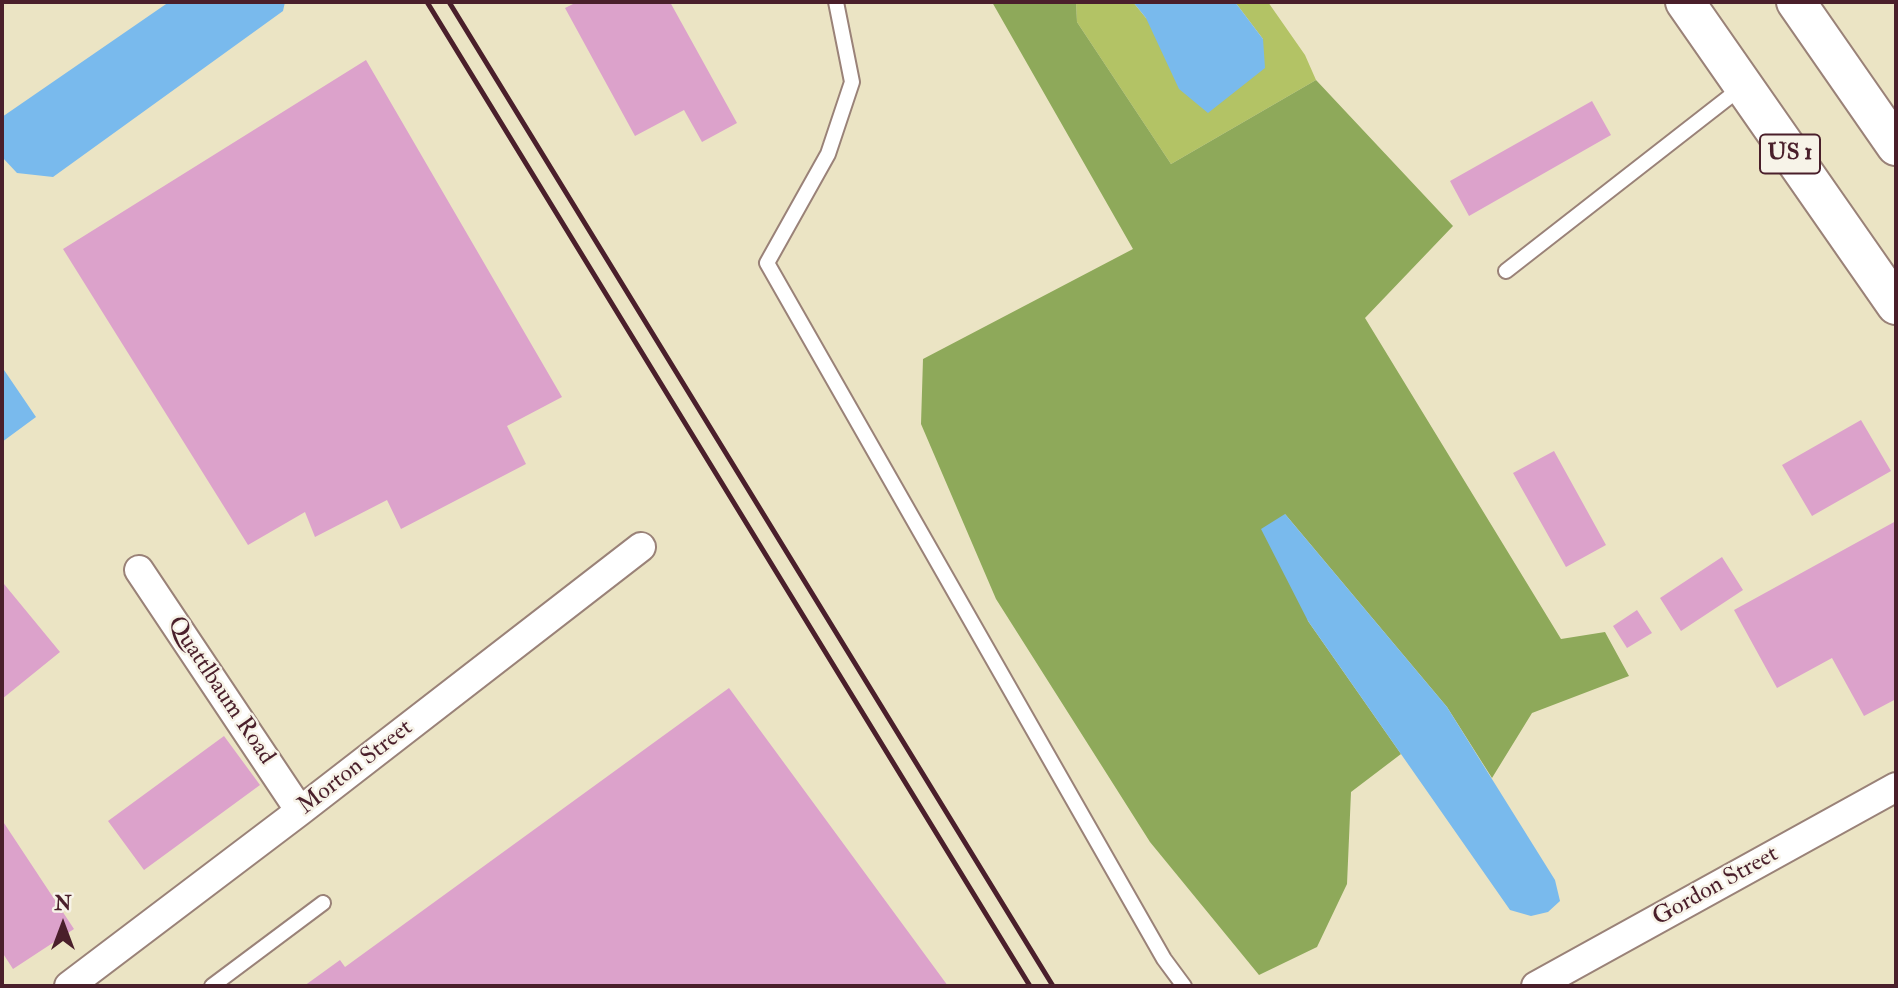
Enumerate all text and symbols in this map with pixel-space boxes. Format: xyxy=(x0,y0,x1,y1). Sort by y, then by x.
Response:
road number: US 1 xyxy=(1760,134,1820,174)
street label: Quattlbaum Road xyxy=(160,612,280,770)
street label: Morton Street xyxy=(293,714,419,822)
street label: Gordon Street xyxy=(1648,841,1784,933)
north arrow xyxy=(28,890,98,960)
text: N xyxy=(54,892,72,916)

